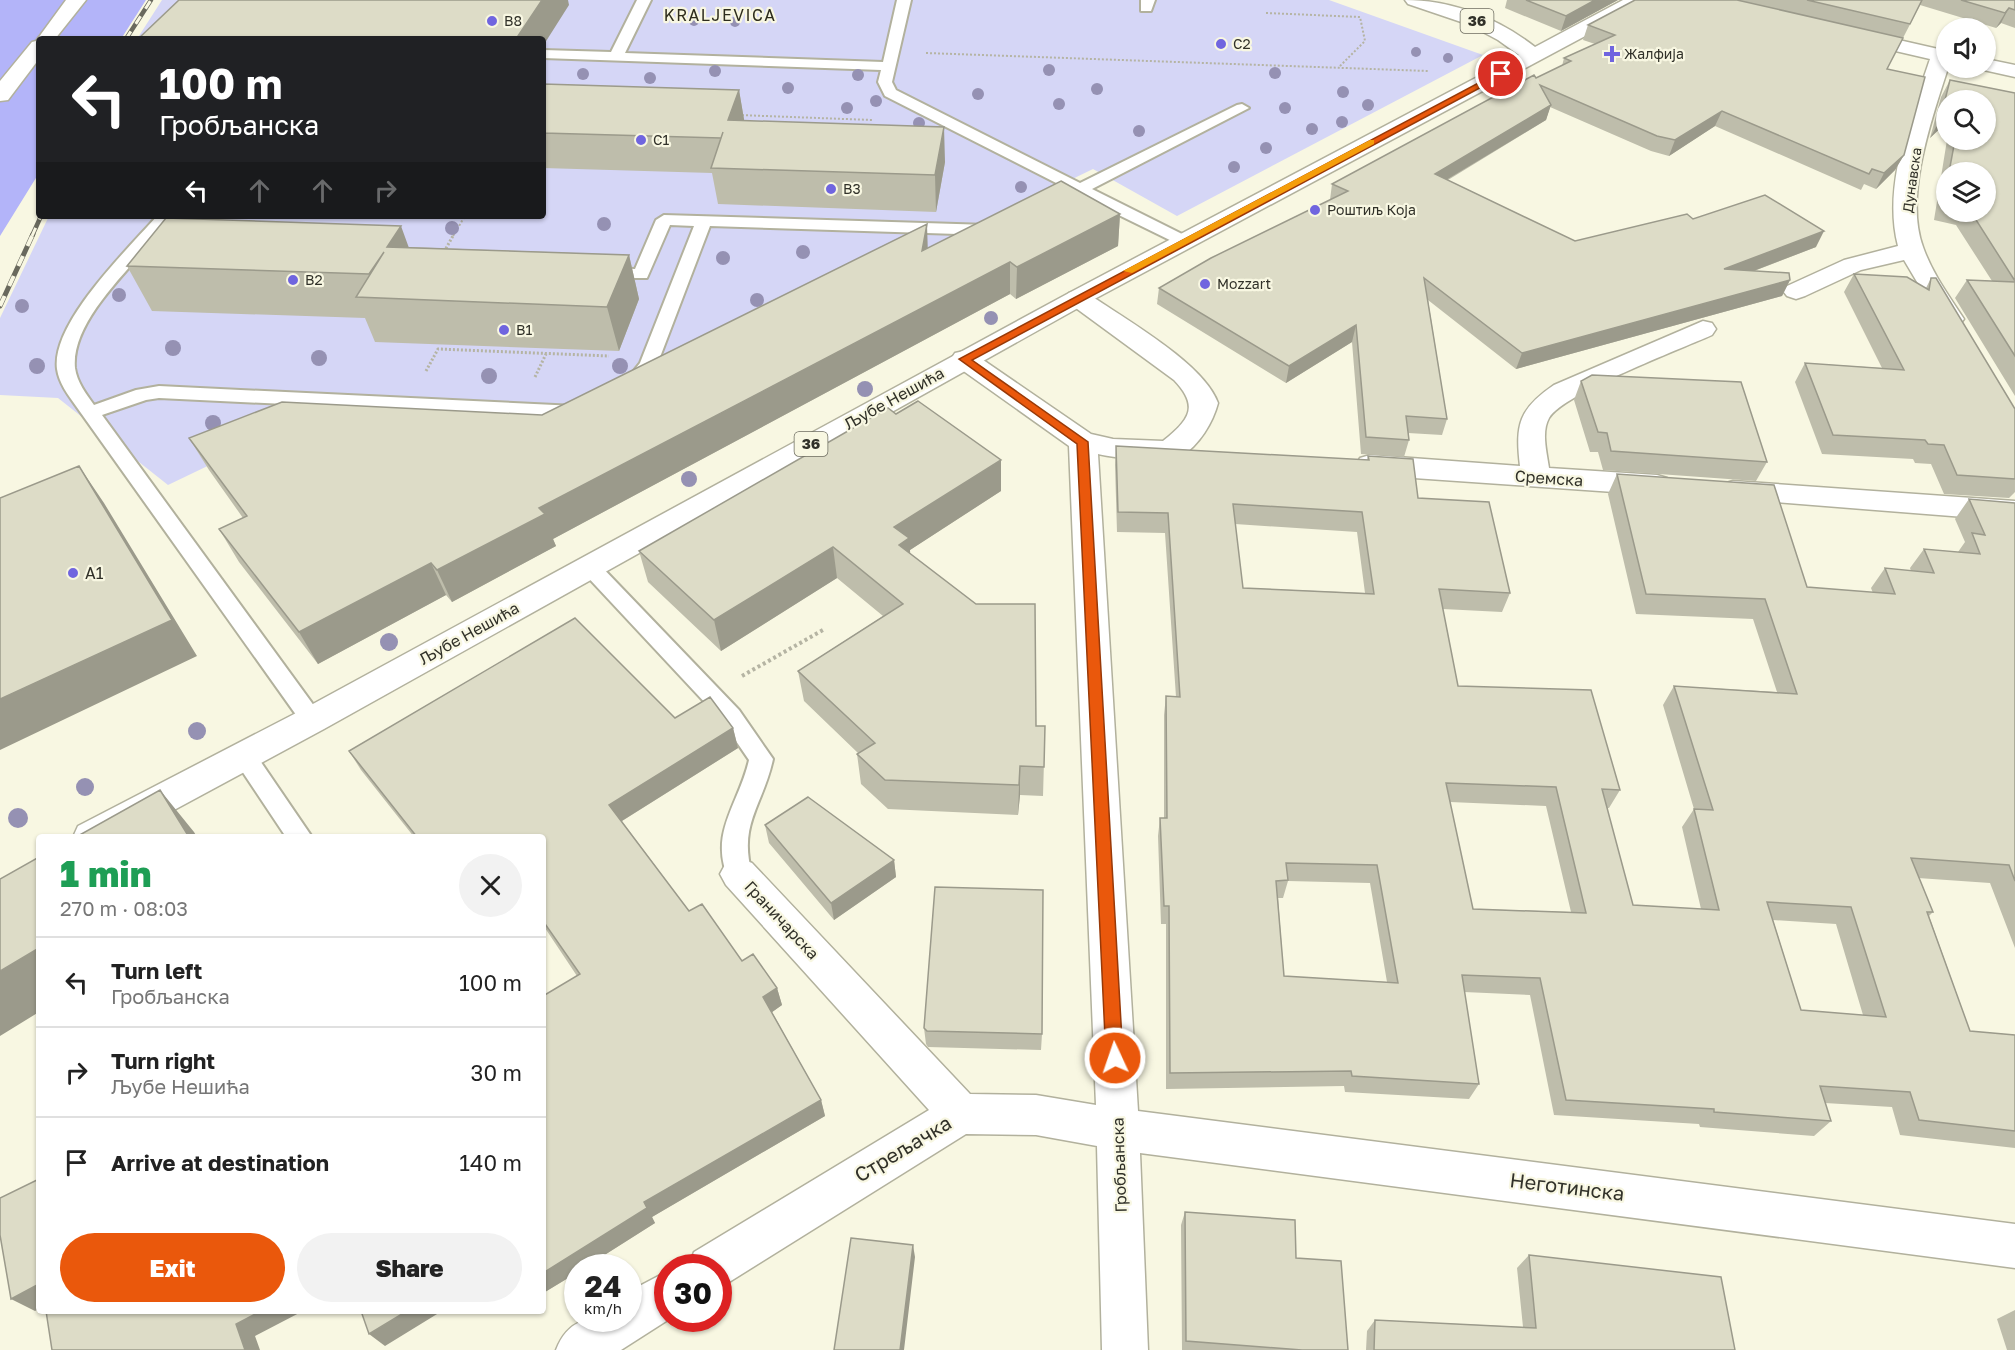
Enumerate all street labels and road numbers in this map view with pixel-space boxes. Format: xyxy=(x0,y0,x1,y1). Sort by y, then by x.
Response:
road number: 36 xyxy=(1460,9,1494,33)
street label: Дунавска xyxy=(1899,146,1924,214)
street label: Љубе Нешића xyxy=(841,362,947,434)
road number: 36 xyxy=(794,432,828,456)
street label: Сремска xyxy=(1514,466,1584,490)
street label: Љубе Нешића xyxy=(416,597,522,669)
street label: Граничарска xyxy=(741,877,823,963)
street label: Стрељачка xyxy=(850,1110,955,1186)
street label: Гробљанска xyxy=(1107,1117,1131,1213)
street label: Неготинска xyxy=(1508,1167,1626,1205)

